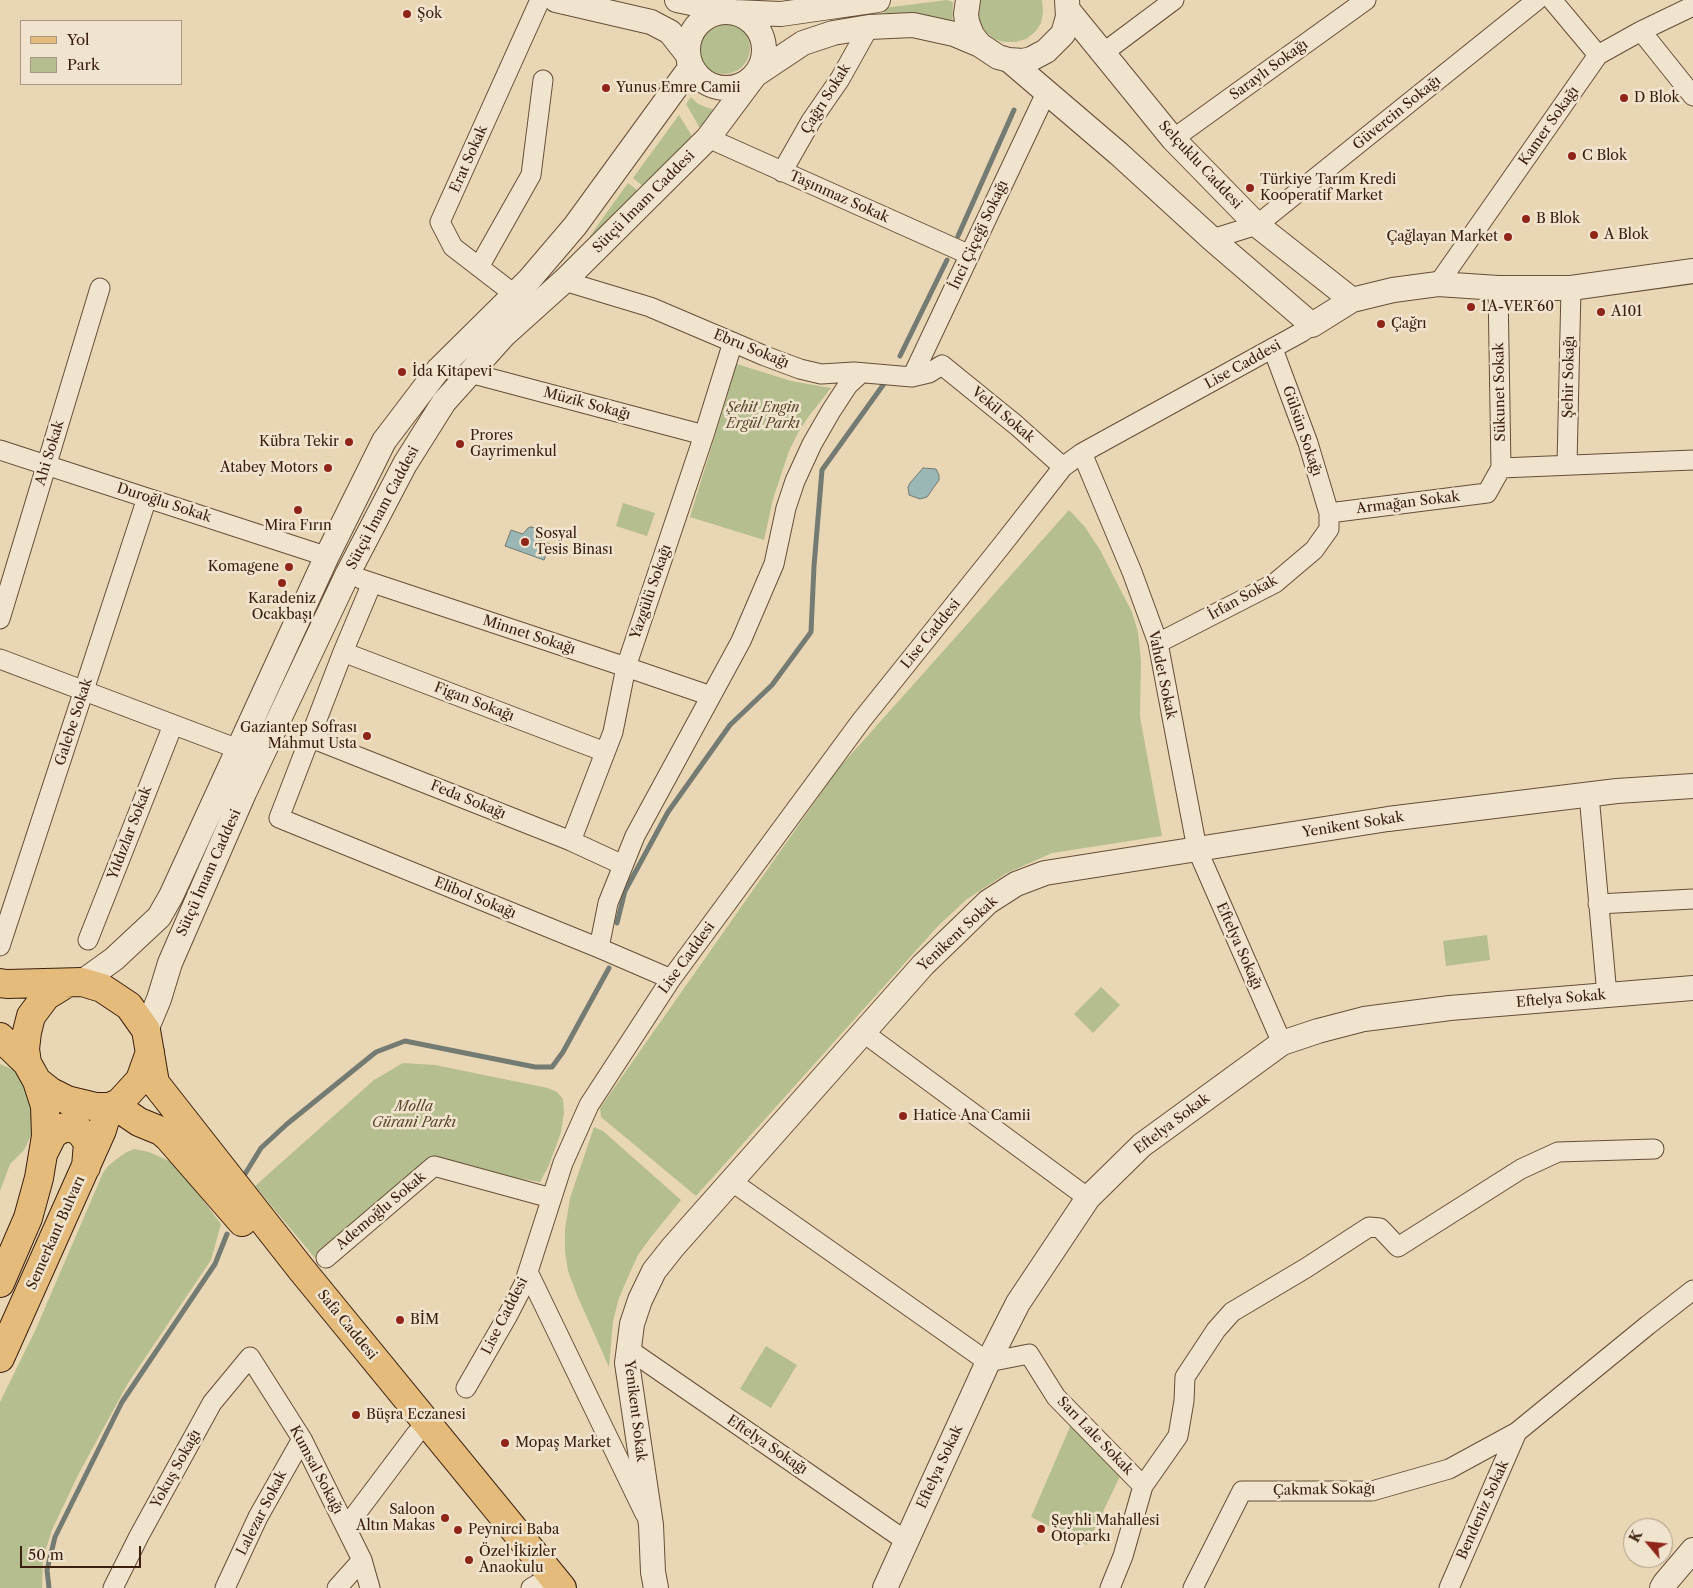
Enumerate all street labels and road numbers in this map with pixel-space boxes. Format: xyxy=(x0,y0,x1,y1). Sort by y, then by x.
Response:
street label: Saraylı Sokağı xyxy=(1227,36,1311,104)
street label: Çağrı Sokak xyxy=(798,61,854,137)
street label: Güvercin Sokağı xyxy=(1350,72,1444,154)
street label: Kamer Sokağı xyxy=(1516,83,1582,169)
street label: Selçuklu Caddesi xyxy=(1155,117,1245,213)
street label: Erat Sokak xyxy=(447,123,491,195)
street label: Sütçü İmam Caddesi xyxy=(590,148,698,256)
street label: Taşınmaz Sokak xyxy=(787,168,891,226)
street label: İnci Çiçeği Sokağı xyxy=(946,178,1012,292)
street label: Ebru Sokağı xyxy=(711,326,791,372)
street label: Şehir Sokağı xyxy=(1560,336,1578,418)
street label: Lise Caddesi xyxy=(1202,337,1284,393)
street label: Sükunet Sokak xyxy=(1491,342,1509,442)
street label: Müzik Sokağı xyxy=(542,384,632,424)
street label: Vekil Sokak xyxy=(968,384,1038,446)
street label: Gülsün Sokağı xyxy=(1279,384,1325,478)
street label: Ahi Sokak xyxy=(32,418,68,488)
street label: Sütçü İmam Caddesi xyxy=(343,443,423,573)
street label: Duroğlu Sokak xyxy=(115,480,213,526)
street label: Armağan Sokak xyxy=(1355,488,1461,518)
street label: Yazgülü Sokağı xyxy=(627,542,675,642)
street label: İrfan Sokak xyxy=(1206,572,1280,624)
street label: Lise Caddesi xyxy=(898,596,964,672)
street label: Minnet Sokağı xyxy=(481,612,577,658)
street label: Vahdet Sokak xyxy=(1144,629,1180,721)
street label: Galebe Sokak xyxy=(52,676,96,768)
street label: Figan Sokağı xyxy=(432,679,516,725)
street label: Feda Sokağı xyxy=(428,777,508,823)
street label: Yıldızlar Sokak xyxy=(105,784,155,882)
street label: Sütçü İmam Caddesi xyxy=(173,807,245,939)
street label: Yenikent Sokak xyxy=(1301,809,1405,841)
street label: Elibol Sokağı xyxy=(432,874,518,922)
street label: Yenikent Sokak xyxy=(915,893,1001,975)
street label: Eftelya Sokağı xyxy=(1212,900,1266,992)
street label: Lise Caddesi xyxy=(655,919,719,997)
street label: Eftelya Sokak xyxy=(1515,987,1607,1011)
street label: Eftelya Sokak xyxy=(1131,1090,1213,1158)
street label: Ademoğlu Sokak xyxy=(333,1169,429,1253)
street label: Semerkant Bulvarı xyxy=(23,1174,89,1292)
street label: Lise Caddesi xyxy=(478,1275,532,1357)
street label: Safa Caddesi xyxy=(314,1287,380,1363)
street label: Yenikent Sokak xyxy=(620,1359,650,1463)
street label: Sarı Lale Sokak xyxy=(1053,1393,1137,1479)
street label: Eftelya Sokağı xyxy=(724,1412,810,1478)
street label: Kumsal Sokağı xyxy=(286,1423,346,1517)
street label: Eftelya Sokak xyxy=(913,1423,967,1511)
street label: Yokuş Sokağı xyxy=(148,1427,204,1511)
street label: Bendeniz Sokak xyxy=(1454,1458,1512,1562)
street label: Lalezar Sokak xyxy=(233,1468,291,1558)
street label: Çakmak Sokağı xyxy=(1273,1481,1375,1499)

